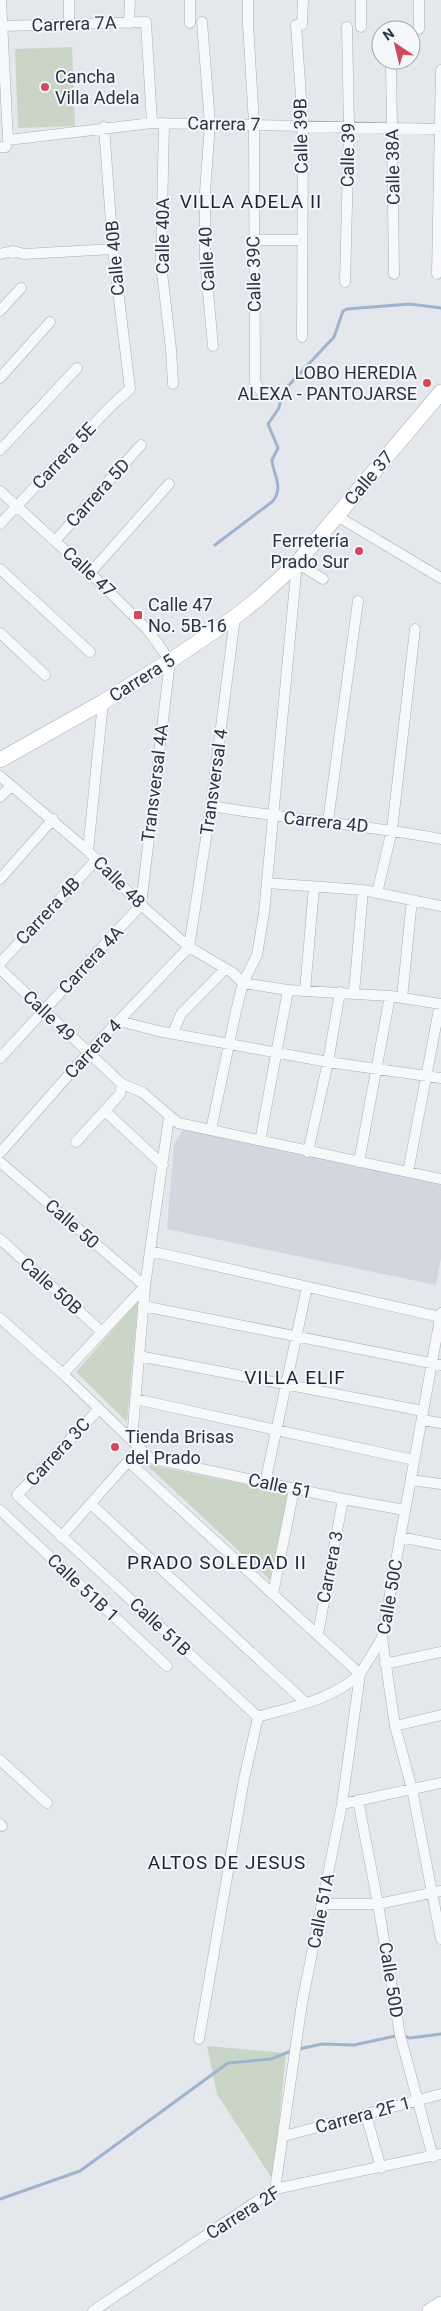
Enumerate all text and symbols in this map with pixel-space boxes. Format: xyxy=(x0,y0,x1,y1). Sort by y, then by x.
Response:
street label: Carrera 7A xyxy=(31,12,117,35)
north arrow xyxy=(371,20,421,70)
text: N xyxy=(380,25,397,44)
place label: Cancha Villa Adela xyxy=(55,66,139,108)
marker: Cancha Villa Adela xyxy=(39,81,51,93)
street label: Calle 39B xyxy=(289,98,312,174)
street label: Carrera 7 xyxy=(187,112,261,135)
street label: Calle 39 xyxy=(336,123,359,187)
street label: Calle 38A xyxy=(381,128,404,205)
district label: VILLA ADELA II xyxy=(180,190,322,213)
street label: Calle 40A xyxy=(152,198,173,274)
street label: Calle 40B xyxy=(101,219,128,297)
street label: Calle 40 xyxy=(194,226,219,292)
street label: Calle 39C xyxy=(242,236,265,312)
place label: LOBO HEREDIA ALEXA - PANTOJARSE xyxy=(238,362,417,404)
marker: LOBO HEREDIA ALEXA - PANTOJARSE xyxy=(421,377,433,389)
street label: Carrera 5E xyxy=(28,418,100,493)
street label: Calle 37 xyxy=(340,446,397,509)
street label: Carrera 5D xyxy=(61,454,134,531)
place label: Ferretería Prado Sur xyxy=(271,530,349,572)
street label: Calle 47 xyxy=(59,542,120,601)
marker: Ferretería Prado Sur xyxy=(353,545,365,557)
place label: Calle 47 No. 5B-16 xyxy=(148,594,227,636)
marker: Calle 47 No. 5B-16 xyxy=(132,609,144,621)
street label: Carrera 5 xyxy=(105,649,178,706)
street label: Transversal 4A xyxy=(137,722,172,843)
street label: Transversal 4 xyxy=(196,727,231,836)
street label: Carrera 4D xyxy=(283,807,369,836)
street label: Calle 48 xyxy=(89,851,150,912)
street label: Carrera 4B xyxy=(11,873,84,949)
street label: Carrera 4A xyxy=(54,921,127,998)
street label: Calle 49 xyxy=(19,986,80,1046)
street label: Carrera 4 xyxy=(60,1015,125,1083)
street label: Calle 50 xyxy=(41,1195,104,1253)
street label: Calle 50B xyxy=(16,1252,86,1319)
district label: VILLA ELIF xyxy=(244,1366,346,1389)
street label: Carrera 3C xyxy=(21,1413,94,1490)
place label: Tienda Brisas del Prado xyxy=(125,1426,234,1468)
marker: Tienda Brisas del Prado xyxy=(109,1441,121,1453)
street label: Calle 51 xyxy=(246,1469,314,1502)
street label: Carrera 3 xyxy=(312,1529,347,1605)
street label: Calle 51B 1 xyxy=(43,1549,124,1626)
district label: PRADO SOLEDAD II xyxy=(127,1551,307,1574)
street label: Calle 50C xyxy=(373,1558,406,1636)
street label: Calle 51B xyxy=(125,1593,195,1660)
district label: ALTOS DE JESUS xyxy=(148,1851,306,1874)
street label: Calle 51A xyxy=(303,1871,338,1950)
street label: Calle 50D xyxy=(375,1941,408,2019)
street label: Carrera 2F 1 xyxy=(313,2092,413,2137)
street label: Carrera 2F xyxy=(202,2182,284,2244)

